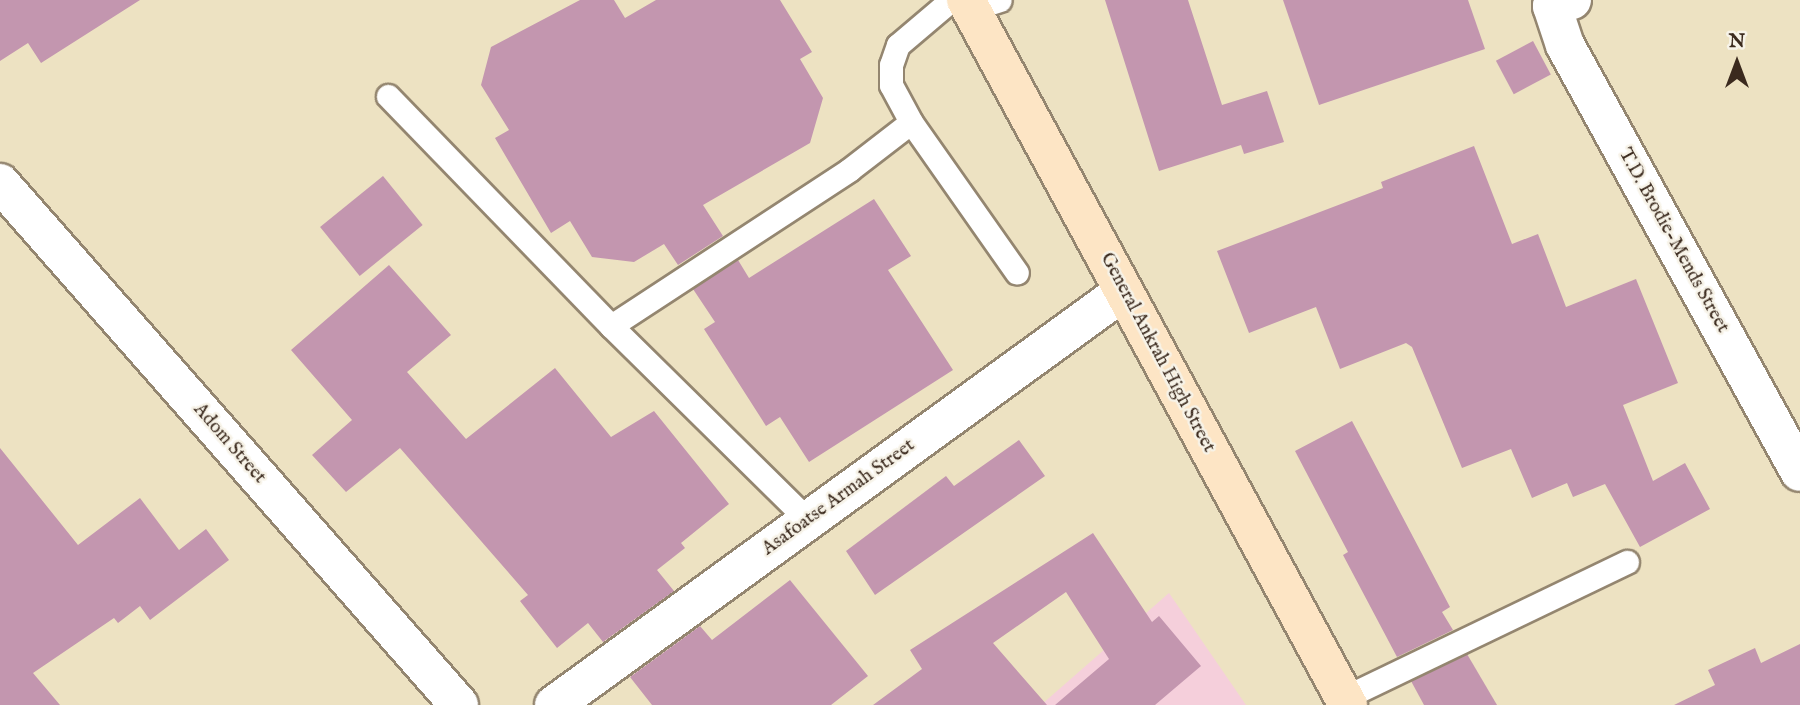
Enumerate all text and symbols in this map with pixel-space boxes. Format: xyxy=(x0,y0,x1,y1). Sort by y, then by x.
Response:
north arrow xyxy=(1702,28,1772,98)
text: N xyxy=(1729,30,1745,54)
street label: T.D. Brodie-Mends Street xyxy=(1613,145,1733,337)
street label: General Ankrah High Street xyxy=(1095,249,1219,457)
street label: Adom Street xyxy=(188,399,270,489)
street label: Asafoatse Armah Street xyxy=(758,435,920,561)

